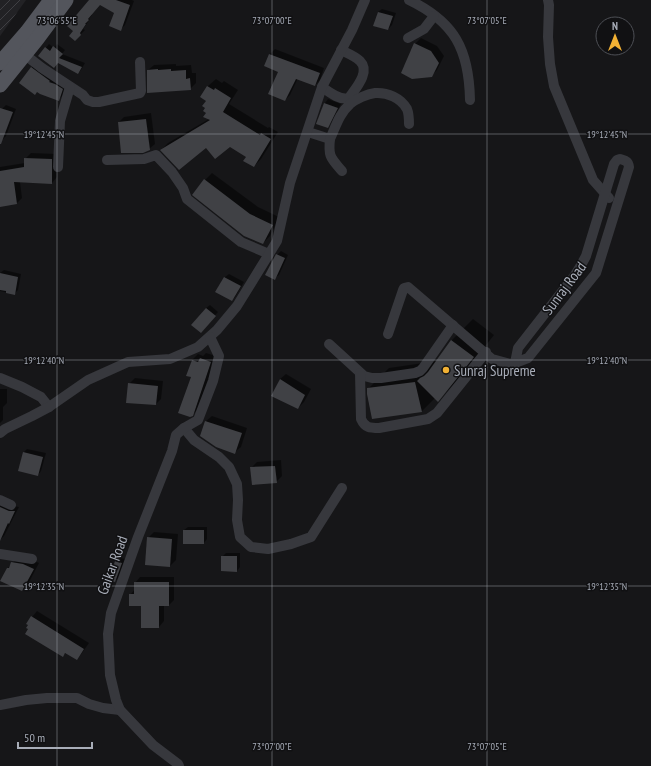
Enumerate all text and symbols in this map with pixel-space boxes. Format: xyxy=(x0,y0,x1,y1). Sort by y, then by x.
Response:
text: 73°06'55"E xyxy=(37,14,77,27)
text: 73°07'00"E xyxy=(252,14,292,27)
text: 73°07'05"E xyxy=(467,14,507,27)
north arrow xyxy=(595,16,635,56)
text: N xyxy=(612,19,618,33)
text: 19°12'45"N xyxy=(24,128,64,141)
text: 19°12'45"N xyxy=(587,128,627,141)
street label: Sunraj Road xyxy=(538,258,590,318)
text: 19°12'40"N xyxy=(24,354,64,367)
text: 19°12'40"N xyxy=(587,354,627,367)
place label: Sunraj Supreme xyxy=(454,361,536,380)
marker: Sunraj Supreme xyxy=(441,365,451,375)
street label: Gaikar Road xyxy=(93,533,131,597)
text: 19°12'35"N xyxy=(24,580,64,593)
text: 19°12'35"N xyxy=(587,580,627,593)
scale bar xyxy=(18,724,92,750)
text: 50 m xyxy=(24,730,45,745)
text: 73°07'00"E xyxy=(252,740,292,753)
text: 73°07'05"E xyxy=(467,740,507,753)

